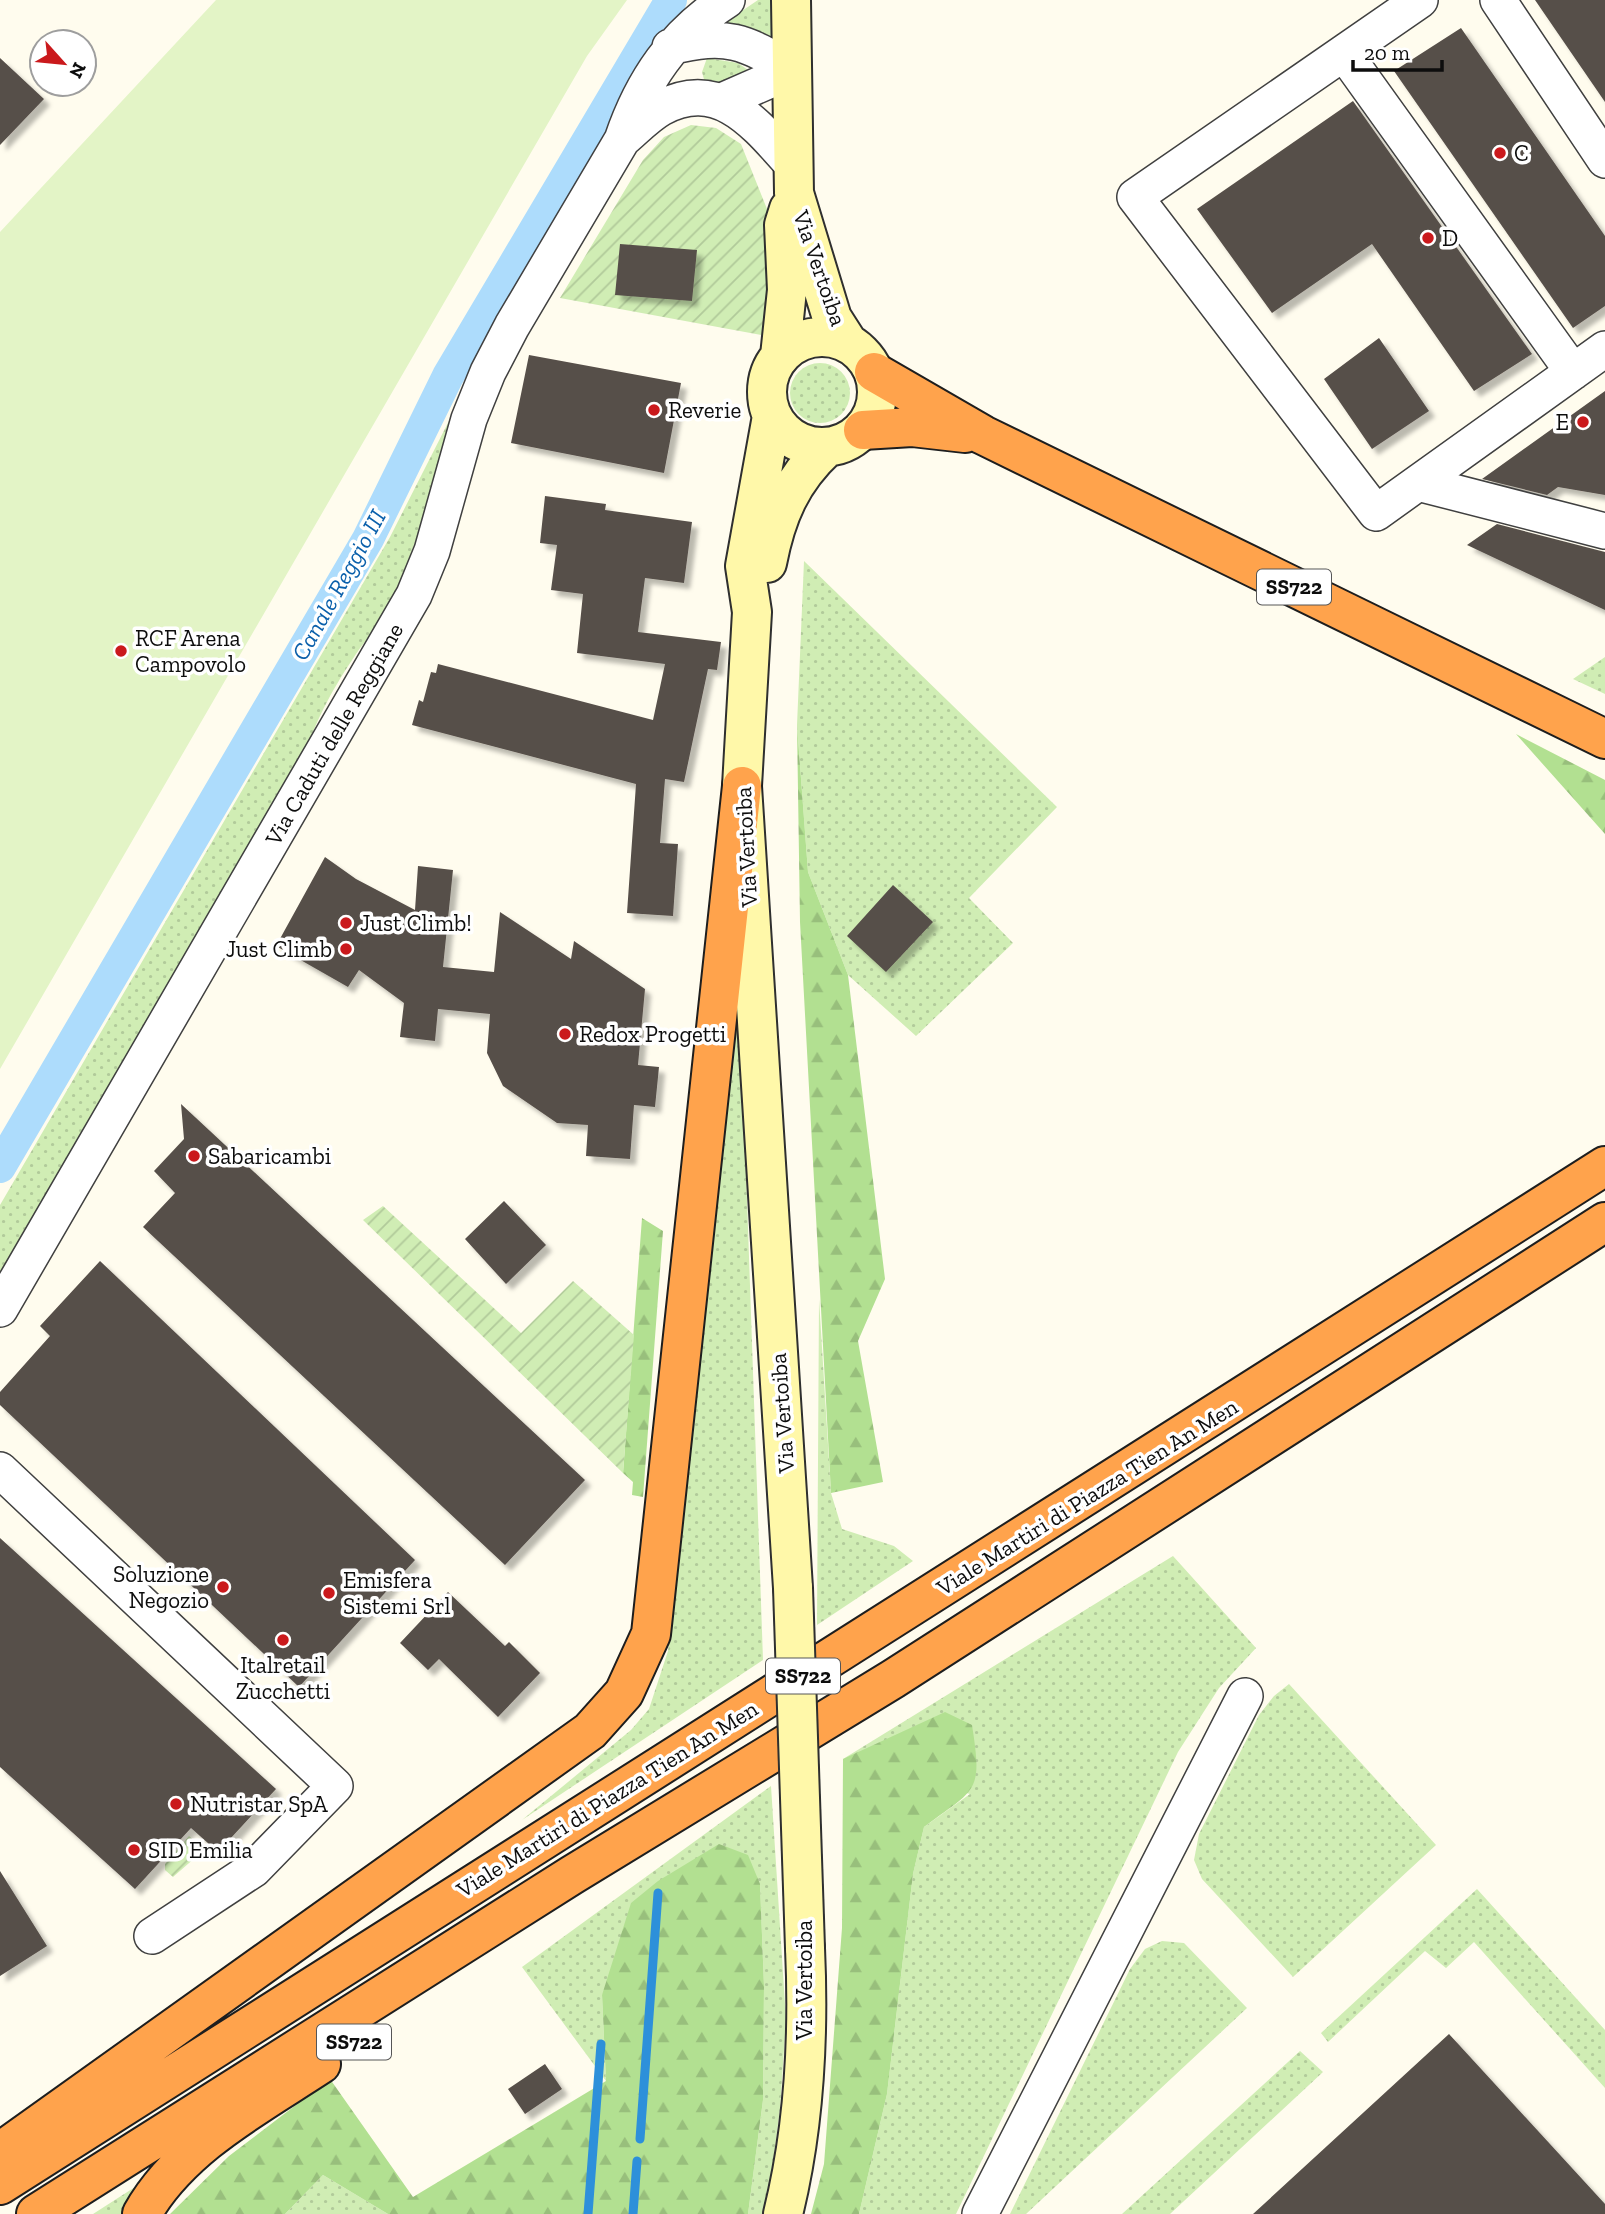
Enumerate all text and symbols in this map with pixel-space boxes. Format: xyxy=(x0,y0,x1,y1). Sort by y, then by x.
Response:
north arrow xyxy=(28,28,98,98)
scale bar xyxy=(1353,28,1442,72)
text: 20 m xyxy=(1364,40,1410,65)
text: N xyxy=(64,59,91,82)
place label: C xyxy=(1514,139,1529,167)
marker: C xyxy=(1492,145,1508,161)
street label: Via Vertoiba xyxy=(787,206,853,330)
place label: D xyxy=(1442,224,1458,252)
marker: D xyxy=(1420,230,1436,246)
place label: Reverie xyxy=(668,396,741,424)
marker: Reverie xyxy=(646,402,662,418)
place label: E xyxy=(1555,408,1569,436)
marker: E xyxy=(1575,414,1591,430)
water label: Canale Reggio III xyxy=(285,504,392,665)
road number: SS722 xyxy=(1257,570,1331,604)
street label: Via Caduti delle Reggiane xyxy=(258,618,409,851)
place label: RCF Arena Campovolo xyxy=(135,624,246,678)
marker: RCF Arena Campovolo xyxy=(113,643,129,659)
street label: Via Vertoiba xyxy=(729,786,763,909)
place label: Just Climb! xyxy=(360,909,472,937)
marker: Just Climb! xyxy=(338,915,354,931)
place label: Just Climb xyxy=(226,935,332,963)
marker: Just Climb xyxy=(338,941,354,957)
place label: Redox Progetti xyxy=(579,1020,726,1048)
marker: Redox Progetti xyxy=(557,1026,573,1042)
place label: Sabaricambi xyxy=(208,1142,331,1170)
marker: Sabaricambi xyxy=(186,1148,202,1164)
street label: Via Vertoiba xyxy=(764,1352,800,1475)
street label: Viale Martiri di Piazza Tien An Men xyxy=(930,1392,1243,1602)
place label: Soluzione Negozio xyxy=(113,1560,209,1614)
place label: Emisfera Sistemi Srl xyxy=(343,1566,451,1620)
marker: Soluzione Negozio xyxy=(215,1579,231,1595)
marker: Emisfera Sistemi Srl xyxy=(321,1585,337,1601)
marker: Italretail Zucchetti xyxy=(275,1632,291,1648)
place label: Italretail Zucchetti xyxy=(236,1651,330,1705)
road number: SS722 xyxy=(766,1658,840,1694)
street label: Viale Martiri di Piazza Tien An Men xyxy=(450,1694,763,1904)
place label: Nutristar SpA xyxy=(190,1790,329,1818)
marker: Nutristar SpA xyxy=(168,1796,184,1812)
place label: SID Emilia xyxy=(148,1836,253,1864)
marker: SID Emilia xyxy=(126,1842,142,1858)
street label: Via Vertoiba xyxy=(790,1920,818,2041)
road number: SS722 xyxy=(317,2024,391,2060)

